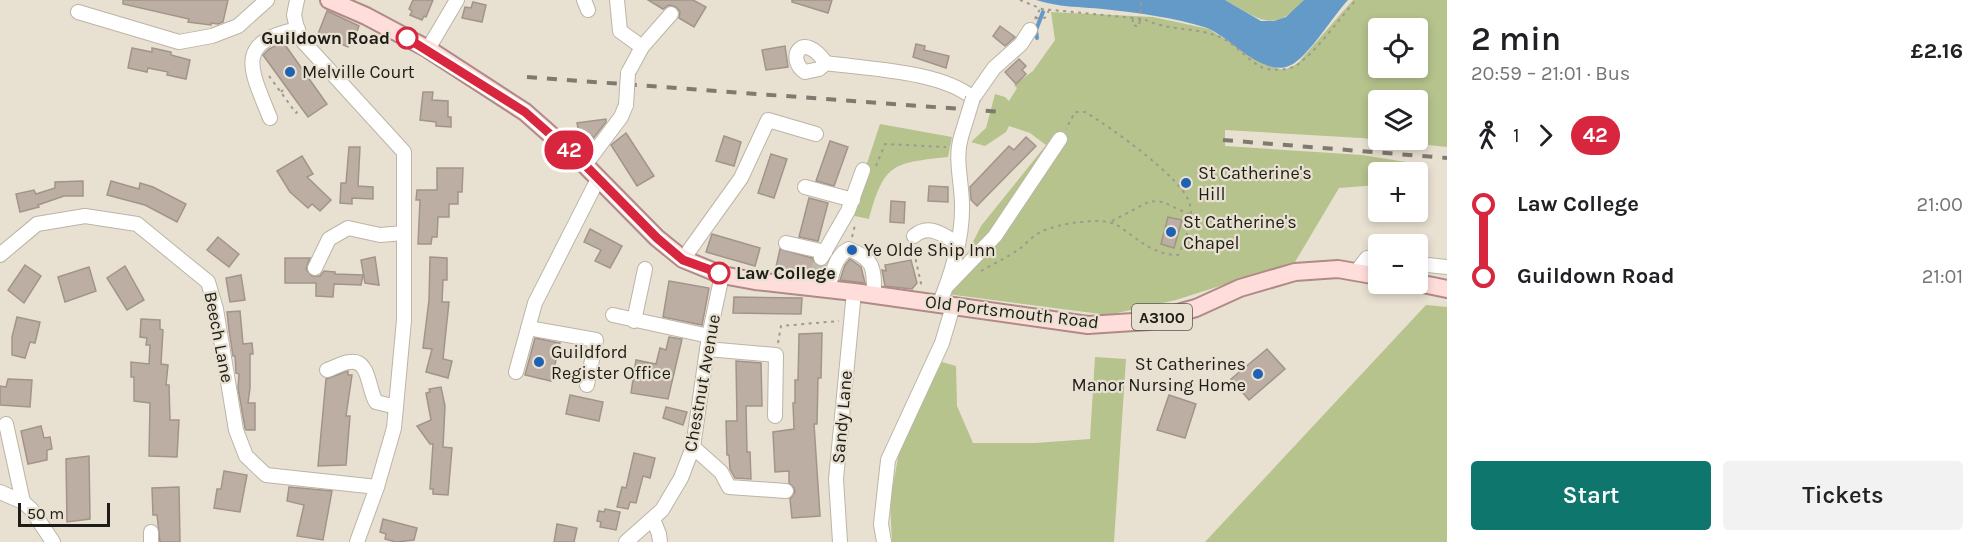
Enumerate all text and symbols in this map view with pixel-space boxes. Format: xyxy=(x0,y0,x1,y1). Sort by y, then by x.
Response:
map controls xyxy=(1368,18,1428,294)
button: locate xyxy=(1368,18,1428,78)
text: 2 min xyxy=(1471,20,1561,58)
place label: Guildown Road xyxy=(261,27,390,49)
marker: Guildown Road xyxy=(396,27,418,49)
text: £2.16 xyxy=(1911,38,1963,64)
place label: Melville Court xyxy=(302,61,415,83)
text: 20:59 – 21:01 · Bus xyxy=(1471,62,1630,85)
marker: Melville Court xyxy=(283,65,297,79)
button: layers xyxy=(1368,90,1428,150)
icon: walk xyxy=(1471,119,1504,152)
icon: forward xyxy=(1529,119,1562,152)
text: 42 xyxy=(1583,123,1608,147)
text: 1 xyxy=(1513,124,1520,147)
line badge: 42 xyxy=(542,130,596,170)
text: 42 xyxy=(556,138,582,162)
place label: St Catherine's Hill xyxy=(1198,162,1312,205)
button: + xyxy=(1368,162,1428,222)
marker: St Catherine's Hill xyxy=(1179,176,1193,190)
text: Law College xyxy=(1517,191,1639,217)
text: 21:00 xyxy=(1916,193,1963,216)
place label: St Catherine's Chapel xyxy=(1183,211,1297,254)
marker: St Catherine's Chapel xyxy=(1164,225,1178,239)
button: − xyxy=(1368,234,1428,294)
place label: Ye Olde Ship Inn xyxy=(864,239,996,261)
marker: Ye Olde Ship Inn xyxy=(845,243,859,257)
marker: Law College xyxy=(708,262,730,284)
place label: Law College xyxy=(736,262,836,284)
text: Guildown Road xyxy=(1517,263,1675,289)
text: 21:01 xyxy=(1922,265,1963,288)
street label: Beech Lane xyxy=(199,289,239,385)
street label: Old Portsmouth Road xyxy=(924,290,1100,334)
road number: A3100 xyxy=(1132,304,1192,330)
street label: Chestnut Avenue xyxy=(679,312,725,454)
place label: Guildford Register Office xyxy=(551,341,671,384)
place label: St Catherines Manor Nursing Home xyxy=(1072,353,1246,396)
marker: Guildford Register Office xyxy=(532,355,546,369)
marker: St Catherines Manor Nursing Home xyxy=(1251,367,1265,381)
street label: Sandy Lane xyxy=(827,370,857,464)
button: Start xyxy=(1471,461,1711,530)
button: Tickets xyxy=(1723,461,1963,530)
scale bar xyxy=(18,500,110,528)
text: 50 m xyxy=(27,504,64,523)

